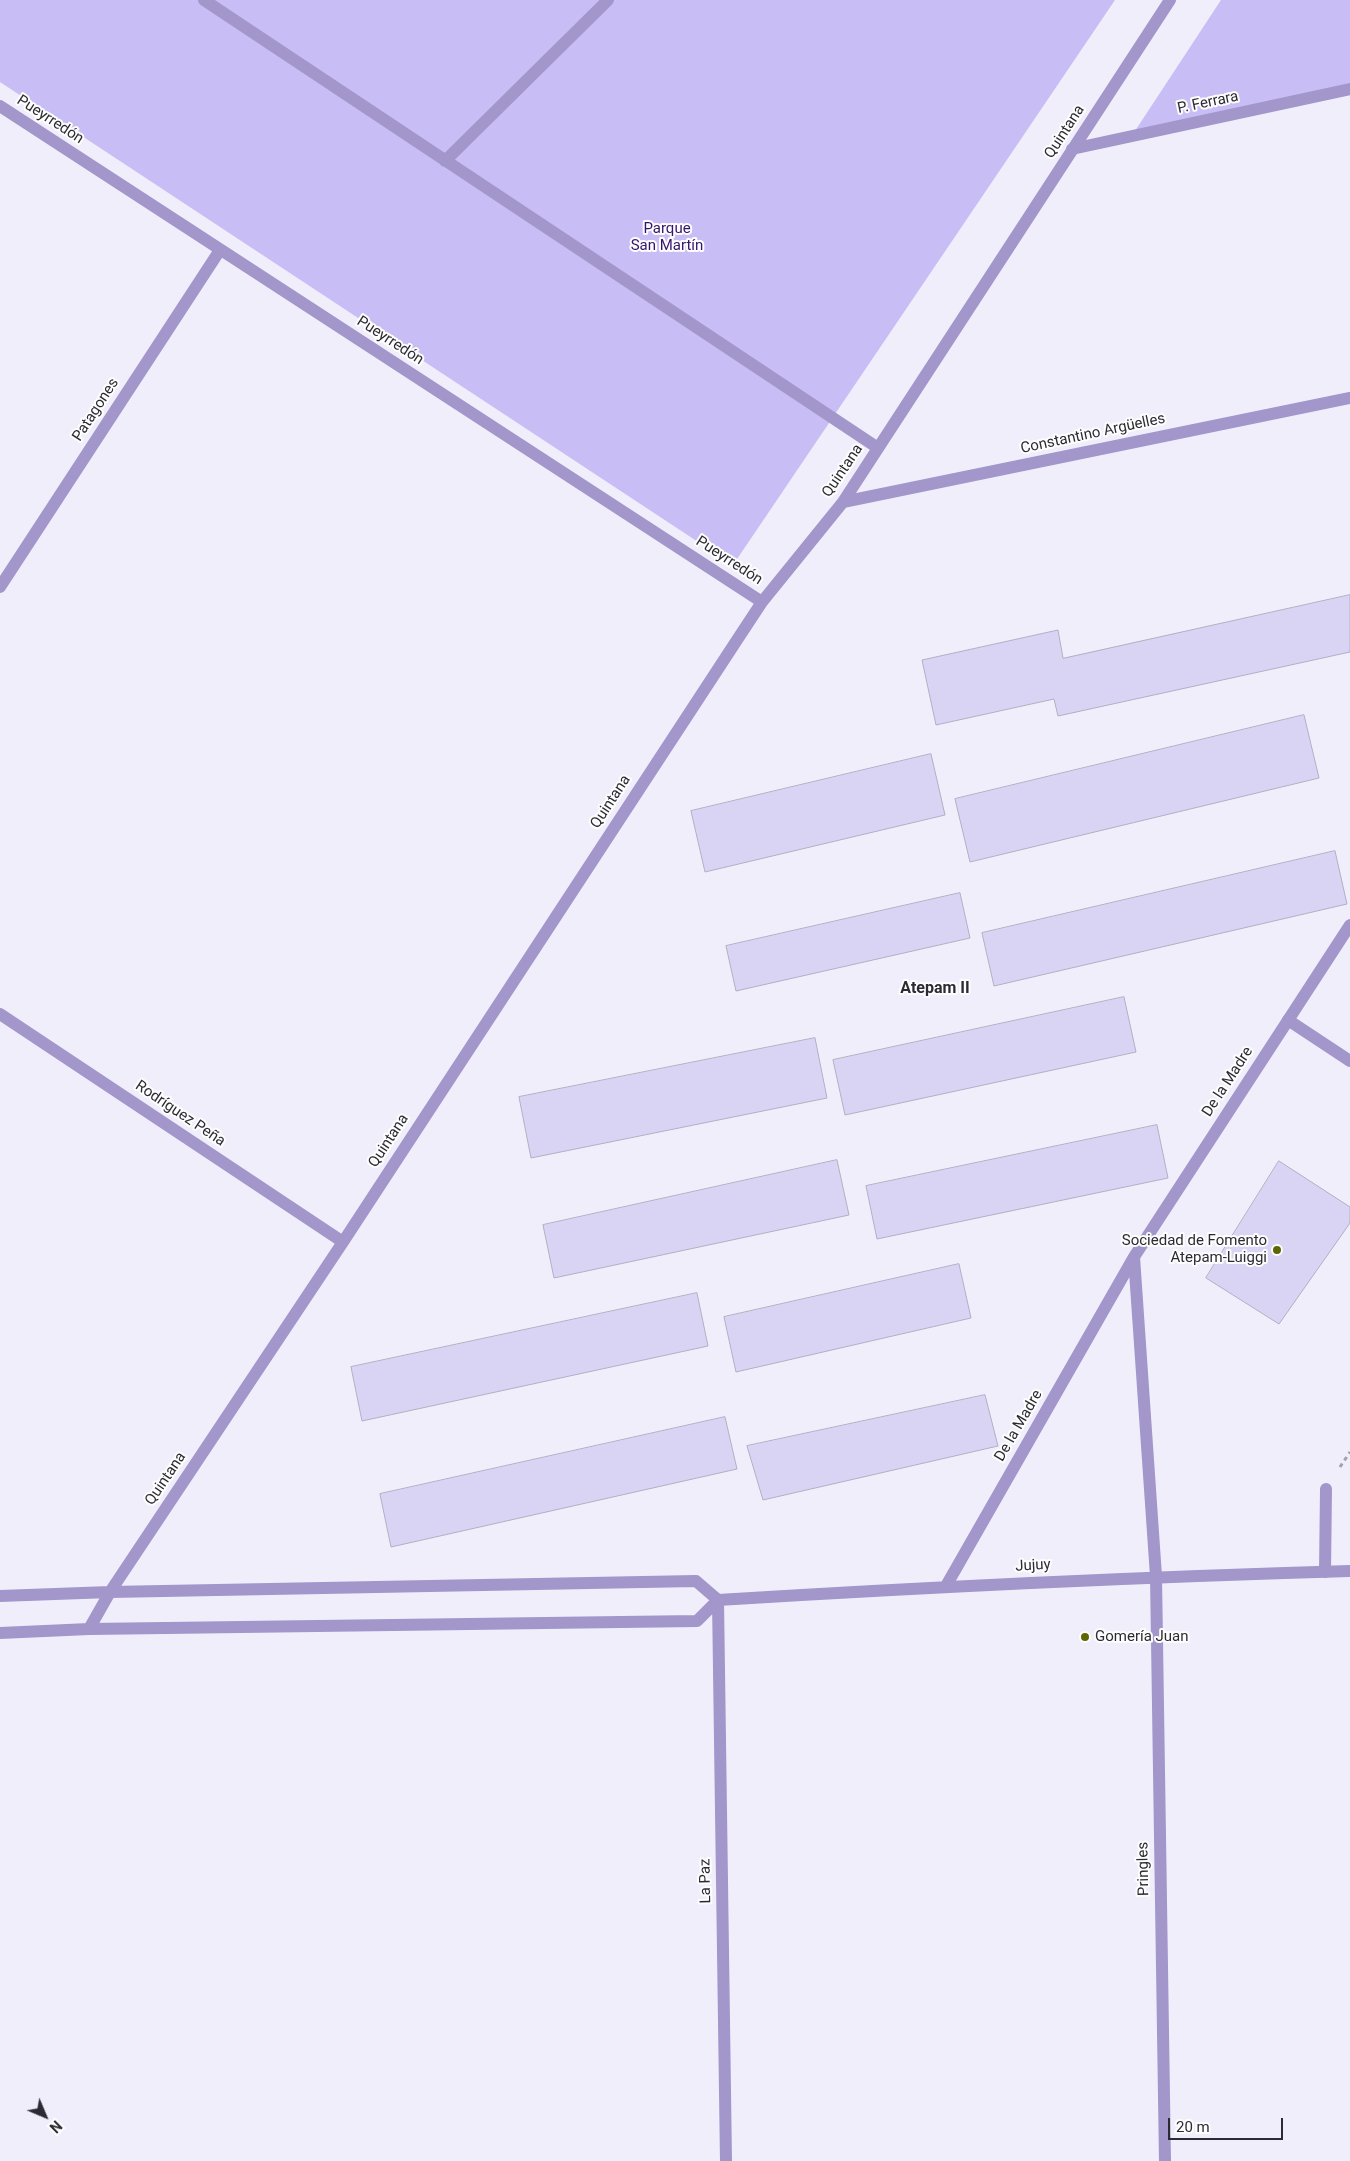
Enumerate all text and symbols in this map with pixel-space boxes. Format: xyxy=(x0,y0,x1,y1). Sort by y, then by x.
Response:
street label: P. Ferrara xyxy=(1176,88,1240,118)
street label: Pueyrredón xyxy=(13,92,87,148)
street label: Quintana xyxy=(1041,102,1089,162)
park label: Parque San Martín xyxy=(631,220,703,255)
street label: Pueyrredón xyxy=(353,313,427,369)
street label: Patagones xyxy=(69,375,123,445)
street label: Constantino Argüelles xyxy=(1019,410,1167,458)
street label: Quintana xyxy=(819,441,867,501)
street label: Pueyrredón xyxy=(692,533,766,589)
street label: Quintana xyxy=(587,772,635,832)
district label: Atepam II xyxy=(900,979,970,999)
street label: De la Madre xyxy=(1199,1044,1257,1120)
street label: Rodríguez Peña xyxy=(132,1077,228,1151)
street label: Quintana xyxy=(365,1111,413,1171)
place label: Sociedad de Fomento Atepam-Luiggi xyxy=(1122,1232,1267,1267)
marker: Sociedad de Fomento Atepam-Luiggi xyxy=(1271,1244,1283,1256)
street label: De la Madre xyxy=(991,1387,1047,1465)
street label: Quintana xyxy=(142,1449,190,1509)
street label: Jujuy xyxy=(1015,1556,1051,1576)
place label: Gomería Juan xyxy=(1095,1628,1189,1646)
marker: Gomería Juan xyxy=(1079,1631,1091,1643)
street label: Pringles xyxy=(1135,1842,1153,1896)
street label: La Paz xyxy=(697,1858,715,1904)
north arrow xyxy=(20,2091,70,2141)
scale bar xyxy=(1170,2108,1285,2140)
text: N xyxy=(46,2117,65,2136)
text: 20 m xyxy=(1176,2118,1210,2136)

